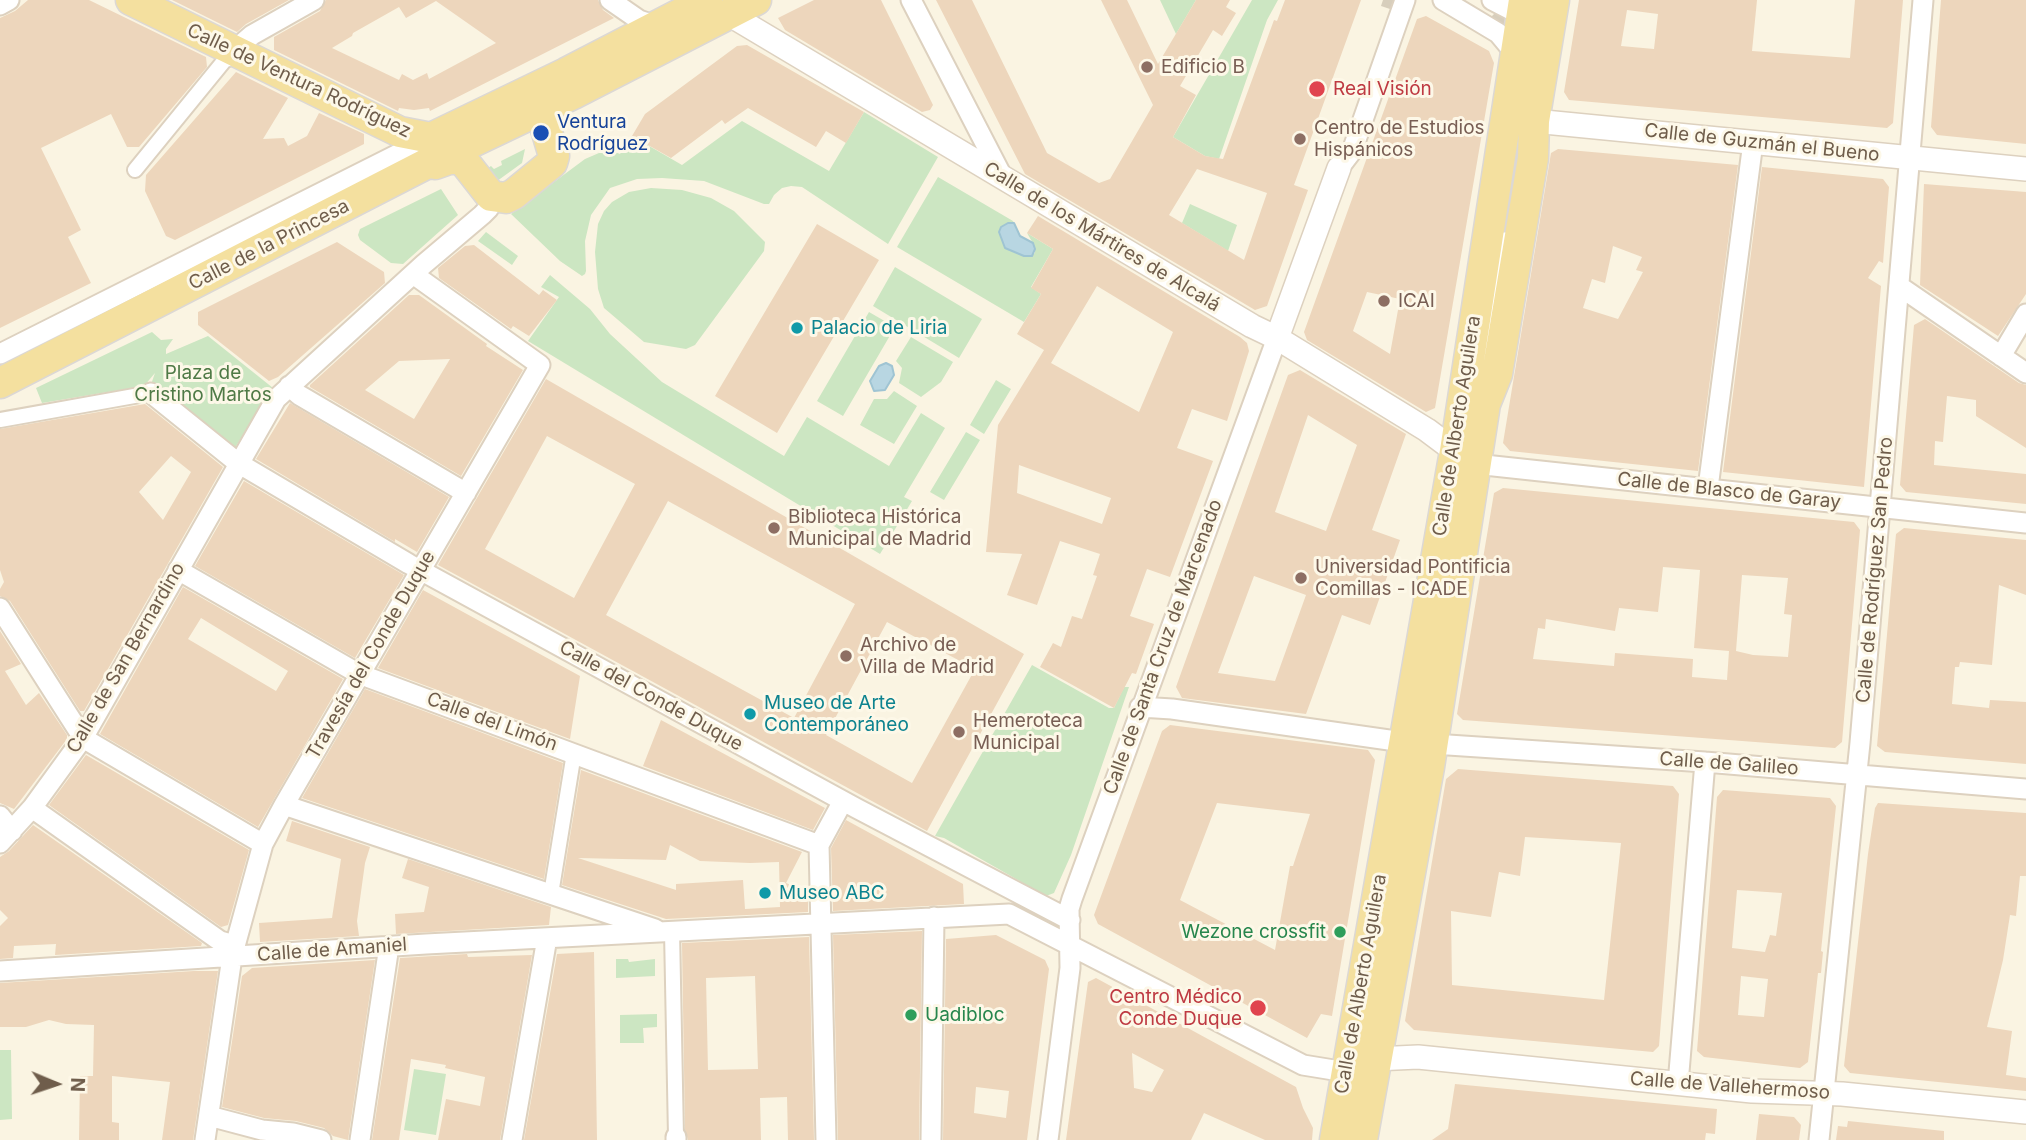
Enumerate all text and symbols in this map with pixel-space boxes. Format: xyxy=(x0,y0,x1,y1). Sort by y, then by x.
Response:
street label: Calle de Ventura Rodríguez xyxy=(183,19,415,143)
place label: Edificio B xyxy=(1161,56,1245,78)
marker: Edificio B xyxy=(1139,59,1155,75)
place label: Real Visión xyxy=(1333,78,1432,100)
marker: Real Visión xyxy=(1307,79,1327,99)
place label: Ventura Rodríguez xyxy=(557,111,648,155)
place label: Centro de Estudios Hispánicos xyxy=(1314,117,1485,161)
street label: Calle de Guzmán el Bueno xyxy=(1643,119,1881,167)
marker: Ventura Rodríguez xyxy=(531,123,551,143)
marker: Centro de Estudios Hispánicos xyxy=(1292,131,1308,147)
street label: Calle de los Mártires de Alcalá xyxy=(980,157,1224,317)
street label: Calle de la Princesa xyxy=(185,195,353,295)
place label: ICAI xyxy=(1398,290,1435,312)
marker: ICAI xyxy=(1376,293,1392,309)
street label: Calle de Alberto Aguilera xyxy=(1428,314,1486,538)
place label: Palacio de Liria xyxy=(811,317,947,339)
marker: Palacio de Liria xyxy=(789,320,805,336)
park label: Plaza de Cristino Martos xyxy=(134,362,272,406)
street label: Calle de Rodríguez San Pedro xyxy=(1852,436,1898,704)
street label: Calle de Blasco de Garay xyxy=(1616,468,1842,514)
street label: Calle de Santa Cruz de Marcenado xyxy=(1099,496,1227,798)
place label: Biblioteca Histórica Municipal de Madrid xyxy=(788,506,971,550)
marker: Biblioteca Histórica Municipal de Madrid xyxy=(766,520,782,536)
street label: Travesía del Conde Duque xyxy=(302,547,440,763)
place label: Universidad Pontificia Comillas - ICADE xyxy=(1315,556,1511,600)
street label: Calle de San Bernardino xyxy=(62,559,190,757)
marker: Universidad Pontificia Comillas - ICADE xyxy=(1293,570,1309,586)
place label: Archivo de Villa de Madrid xyxy=(860,634,994,678)
street label: Calle del Conde Duque xyxy=(555,636,747,756)
marker: Archivo de Villa de Madrid xyxy=(838,648,854,664)
street label: Calle del Limón xyxy=(424,688,560,756)
place label: Museo de Arte Contemporáneo xyxy=(764,692,909,736)
marker: Museo de Arte Contemporáneo xyxy=(742,706,758,722)
place label: Hemeroteca Municipal xyxy=(973,710,1083,754)
marker: Hemeroteca Municipal xyxy=(951,724,967,740)
street label: Calle de Galileo xyxy=(1659,748,1799,780)
street label: Calle de Alberto Aguilera xyxy=(1330,872,1392,1096)
place label: Museo ABC xyxy=(779,882,885,904)
marker: Museo ABC xyxy=(757,885,773,901)
place label: Wezone crossfit xyxy=(1181,921,1326,943)
marker: Wezone crossfit xyxy=(1332,924,1348,940)
street label: Calle de Amaniel xyxy=(256,933,408,967)
place label: Centro Médico Conde Duque xyxy=(1109,986,1242,1030)
marker: Centro Médico Conde Duque xyxy=(1248,998,1268,1018)
place label: Uadibloc xyxy=(925,1004,1005,1026)
marker: Uadibloc xyxy=(903,1007,919,1023)
north arrow xyxy=(21,1049,91,1119)
street label: Calle de Vallehermoso xyxy=(1629,1068,1831,1104)
text: N xyxy=(66,1077,89,1092)

